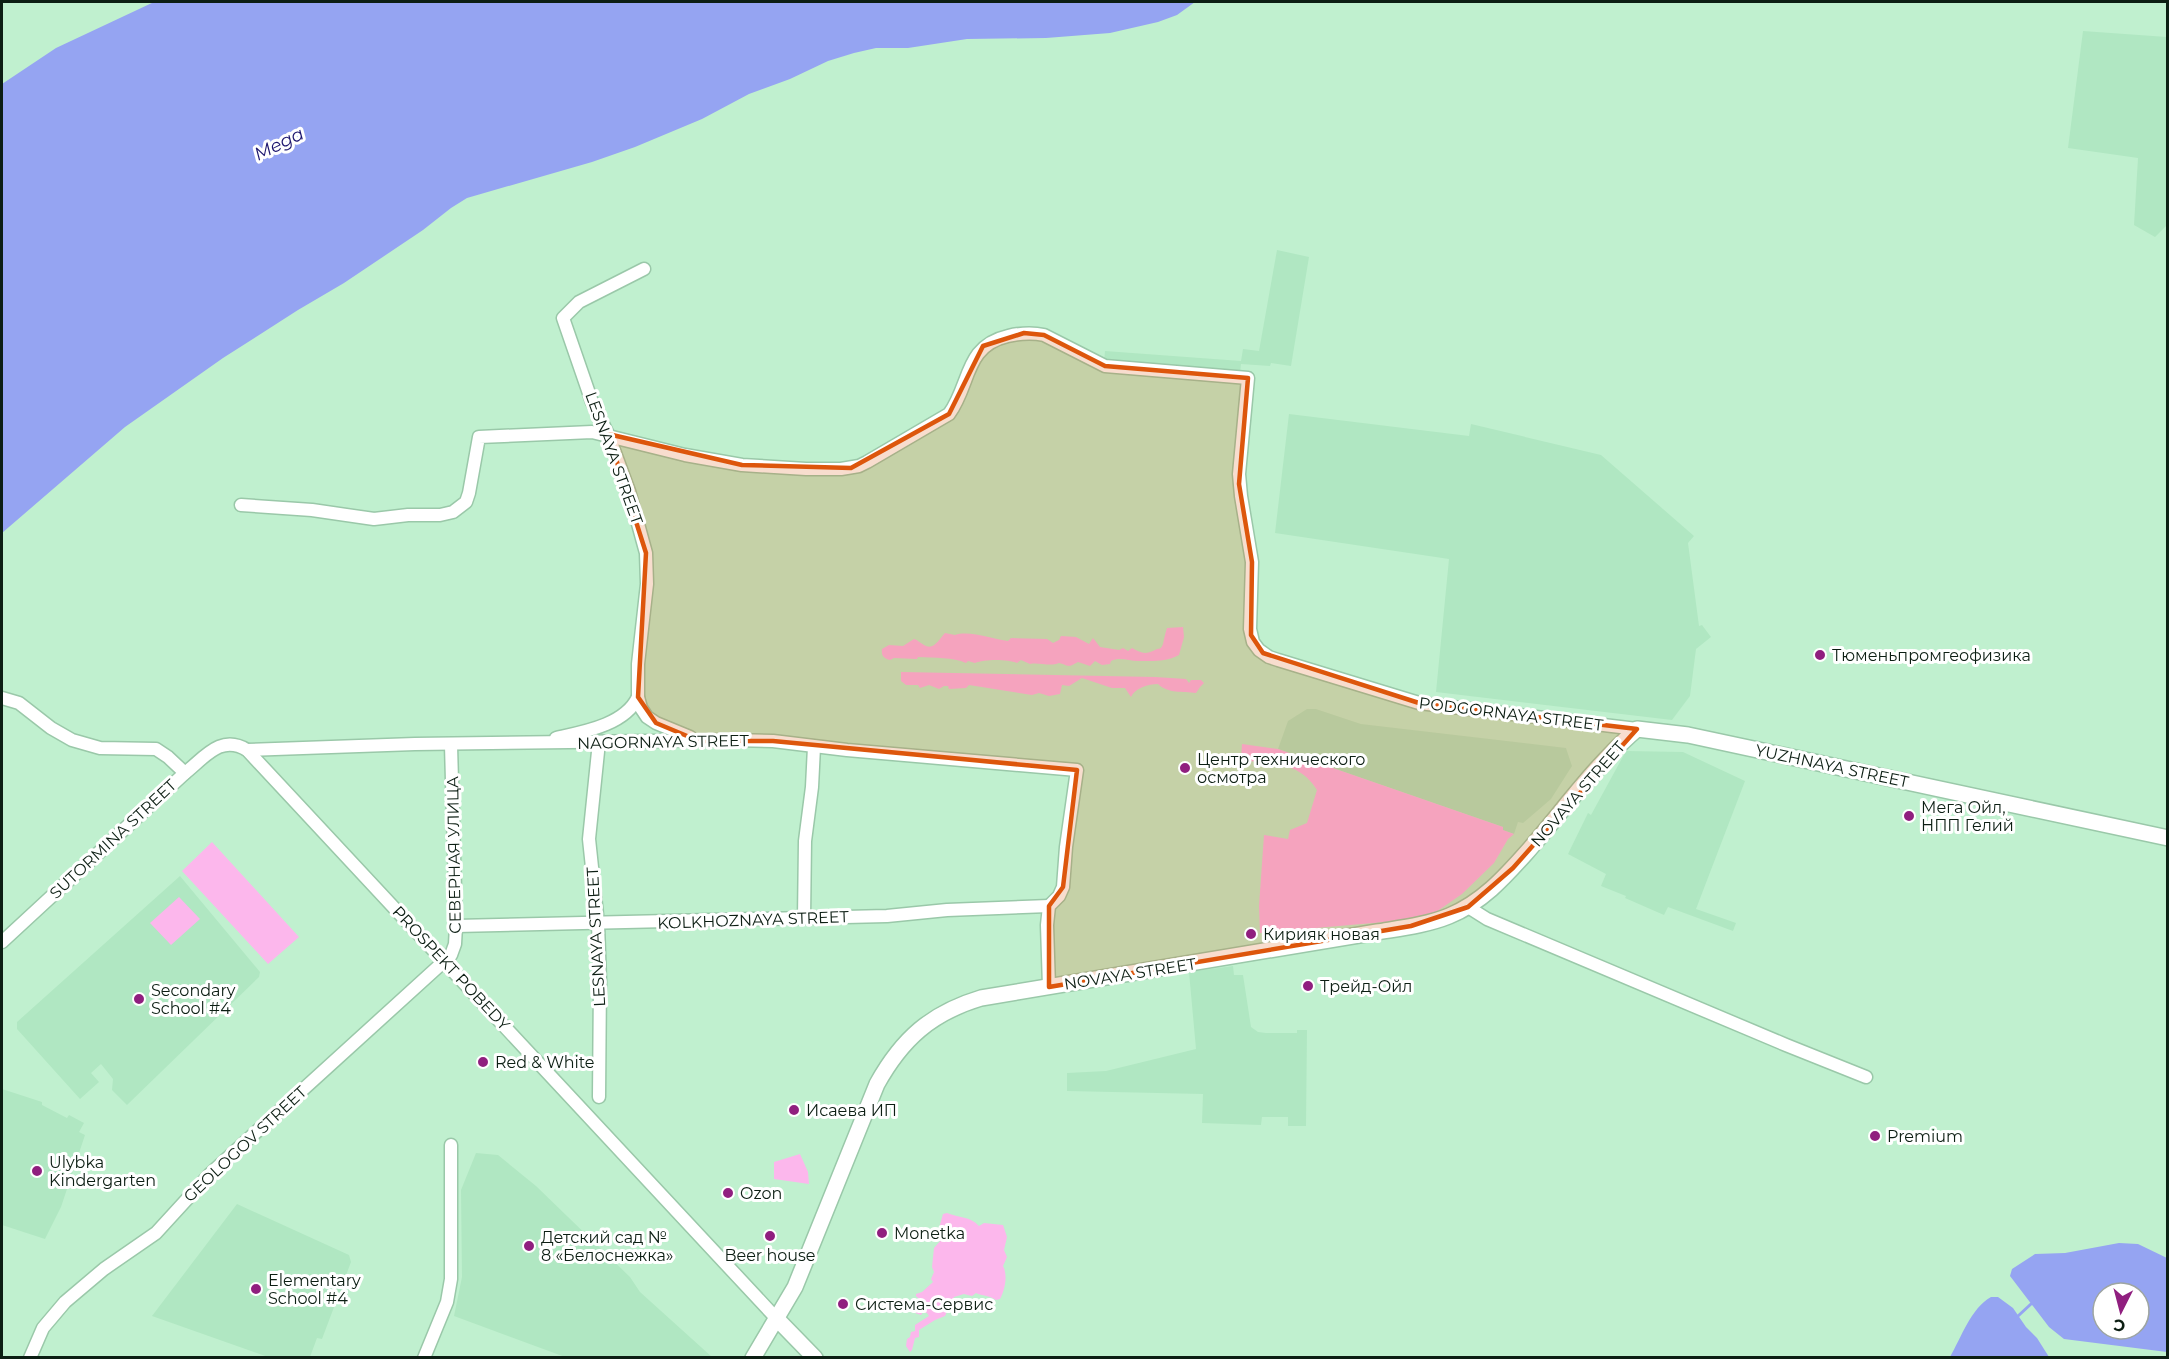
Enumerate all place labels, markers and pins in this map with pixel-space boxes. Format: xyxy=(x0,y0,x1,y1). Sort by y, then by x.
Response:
place label: Тюменьпромгеофизика xyxy=(1832,646,2031,665)
marker: Тюменьпромгеофизика xyxy=(1813,648,1827,662)
place label: Центр технического осмотра xyxy=(1197,750,1366,787)
marker: Центр технического осмотра xyxy=(1178,761,1192,775)
place label: Мега Ойл, НПП Гелий xyxy=(1921,798,2014,835)
marker: Мега Ойл, НПП Гелий xyxy=(1902,809,1916,823)
place label: Кирияк новая xyxy=(1263,925,1380,944)
marker: Кирияк новая xyxy=(1244,927,1258,941)
place label: Трейд-Ойл xyxy=(1320,977,1412,996)
marker: Трейд-Ойл xyxy=(1301,979,1315,993)
place label: Secondary School #4 xyxy=(151,981,236,1018)
marker: Secondary School #4 xyxy=(132,992,146,1006)
place label: Red & White xyxy=(495,1053,595,1072)
marker: Red & White xyxy=(476,1055,490,1069)
place label: Исаева ИП xyxy=(806,1101,897,1120)
marker: Исаева ИП xyxy=(787,1103,801,1117)
place label: Premium xyxy=(1887,1127,1963,1146)
marker: Premium xyxy=(1868,1129,1882,1143)
place label: Ulybka Kindergarten xyxy=(49,1153,156,1190)
marker: Ulybka Kindergarten xyxy=(30,1164,44,1178)
place label: Ozon xyxy=(740,1184,782,1203)
marker: Ozon xyxy=(721,1186,735,1200)
place label: Monetka xyxy=(894,1224,965,1243)
marker: Monetka xyxy=(875,1226,889,1240)
place label: Детский сад № 8 «Белоснежка» xyxy=(541,1228,673,1265)
marker: Beer house xyxy=(763,1229,777,1243)
marker: Детский сад № 8 «Белоснежка» xyxy=(522,1239,536,1253)
place label: Beer house xyxy=(724,1246,816,1265)
place label: Elementary School #4 xyxy=(268,1271,361,1308)
marker: Elementary School #4 xyxy=(249,1282,263,1296)
place label: Система-Сервис xyxy=(855,1295,993,1314)
marker: Система-Сервис xyxy=(836,1297,850,1311)

